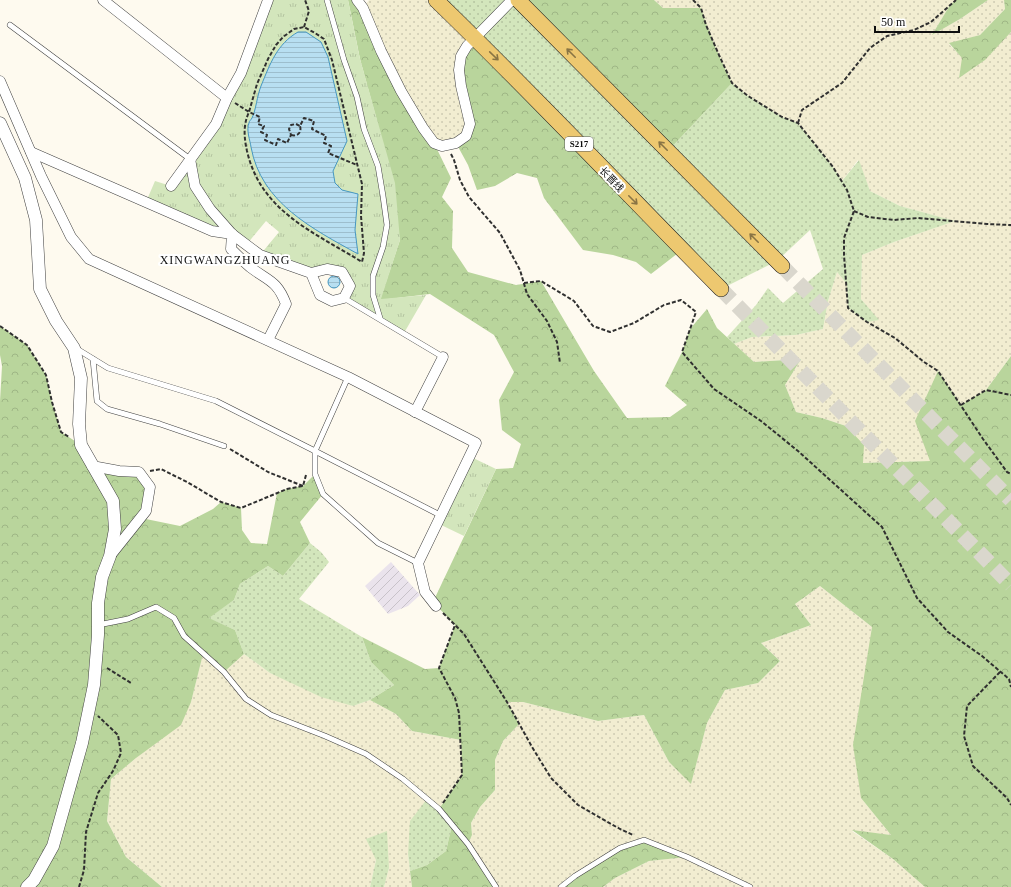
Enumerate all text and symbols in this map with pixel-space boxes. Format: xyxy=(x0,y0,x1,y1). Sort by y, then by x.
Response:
scale bar xyxy=(875,8,959,34)
text: 50 m xyxy=(881,15,906,29)
one-way arrow xyxy=(566,49,576,58)
one-way arrow xyxy=(489,52,499,61)
road number: S217 xyxy=(565,137,593,151)
one-way arrow xyxy=(658,141,668,151)
street label: 长晋线 xyxy=(597,165,626,194)
one-way arrow xyxy=(628,195,638,205)
one-way arrow xyxy=(749,233,759,243)
district label: XINGWANGZHUANG xyxy=(160,253,290,267)

